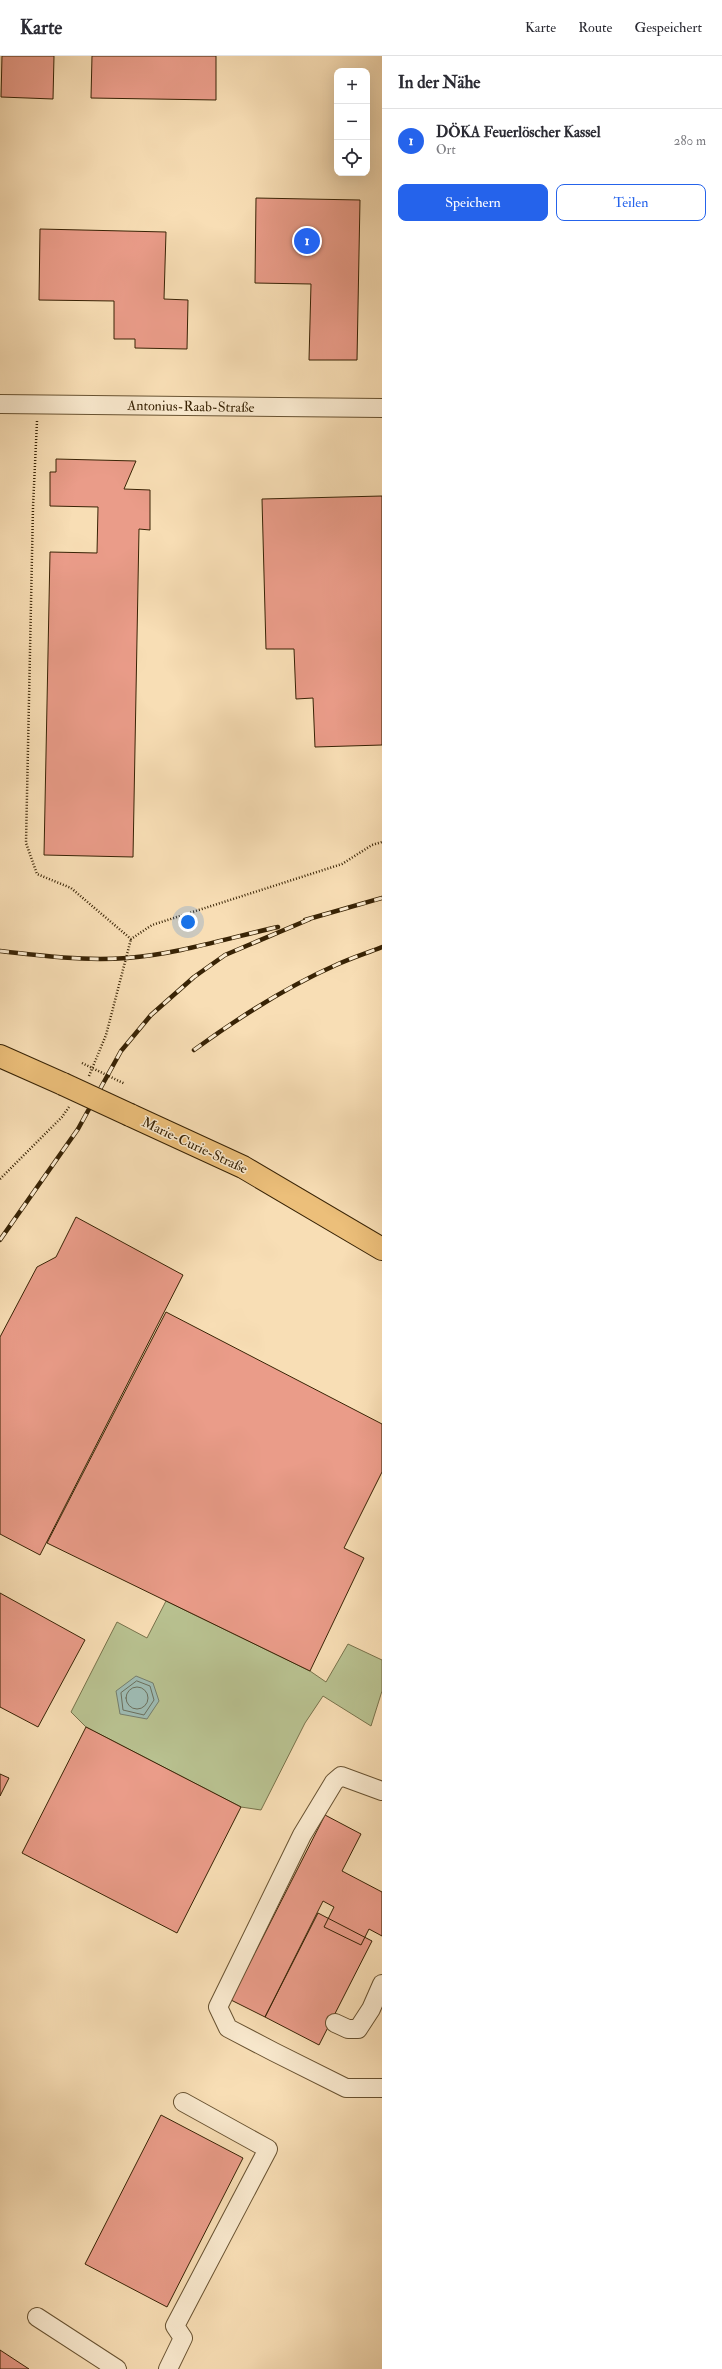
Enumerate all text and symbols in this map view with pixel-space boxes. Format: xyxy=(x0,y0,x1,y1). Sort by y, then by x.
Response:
text: Karte xyxy=(20,16,62,40)
text: Karte xyxy=(525,19,556,36)
text: Route xyxy=(578,19,612,36)
text: Gespeichert xyxy=(634,19,702,36)
map controls xyxy=(334,68,370,176)
button: + xyxy=(334,68,370,104)
text: In der Nähe xyxy=(398,72,480,93)
button: − xyxy=(334,104,370,140)
text: DÖKA Feuerlöscher Kassel xyxy=(436,123,600,142)
text: 1 xyxy=(409,133,413,149)
text: 280 m xyxy=(674,133,706,149)
button: locate xyxy=(334,140,370,176)
text: Ort xyxy=(436,142,456,158)
button: Speichern xyxy=(398,184,548,221)
button: Teilen xyxy=(556,184,706,221)
pin: 1 xyxy=(294,226,320,256)
street label: Antonius-Raab-Straße xyxy=(126,397,255,416)
your location xyxy=(178,912,198,932)
street label: Marie-Curie-Straße xyxy=(139,1114,250,1177)

